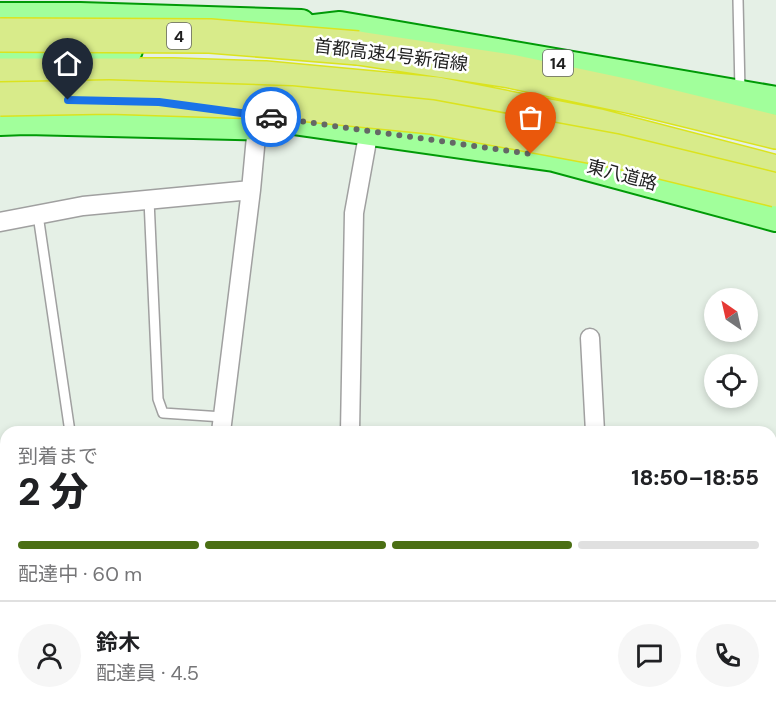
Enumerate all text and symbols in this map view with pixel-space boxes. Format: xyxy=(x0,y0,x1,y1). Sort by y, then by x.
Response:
road number: 4 xyxy=(167,23,191,49)
street label: 首都高速4号新宿線 xyxy=(313,34,469,76)
pin xyxy=(42,38,93,100)
icon: home xyxy=(51,47,84,80)
road number: 14 xyxy=(543,50,573,76)
courier xyxy=(241,87,301,147)
pin xyxy=(505,92,556,154)
icon: car xyxy=(255,101,288,134)
icon: bag xyxy=(514,101,547,134)
street label: 東八道路 xyxy=(584,154,660,196)
north arrow xyxy=(704,288,758,342)
map controls xyxy=(704,288,758,408)
button: locate xyxy=(704,354,758,408)
text: 到着まで xyxy=(18,443,98,469)
text: 18:50–18:55 xyxy=(631,463,759,492)
text: 2 分 xyxy=(18,466,89,517)
text: 配達中 · 60 m xyxy=(18,561,142,587)
button: person xyxy=(18,624,81,687)
button: chat xyxy=(618,624,681,687)
button: phone xyxy=(696,624,759,687)
text: 鈴木 xyxy=(96,628,140,657)
text: 配達員 · 4.5 xyxy=(96,660,199,686)

